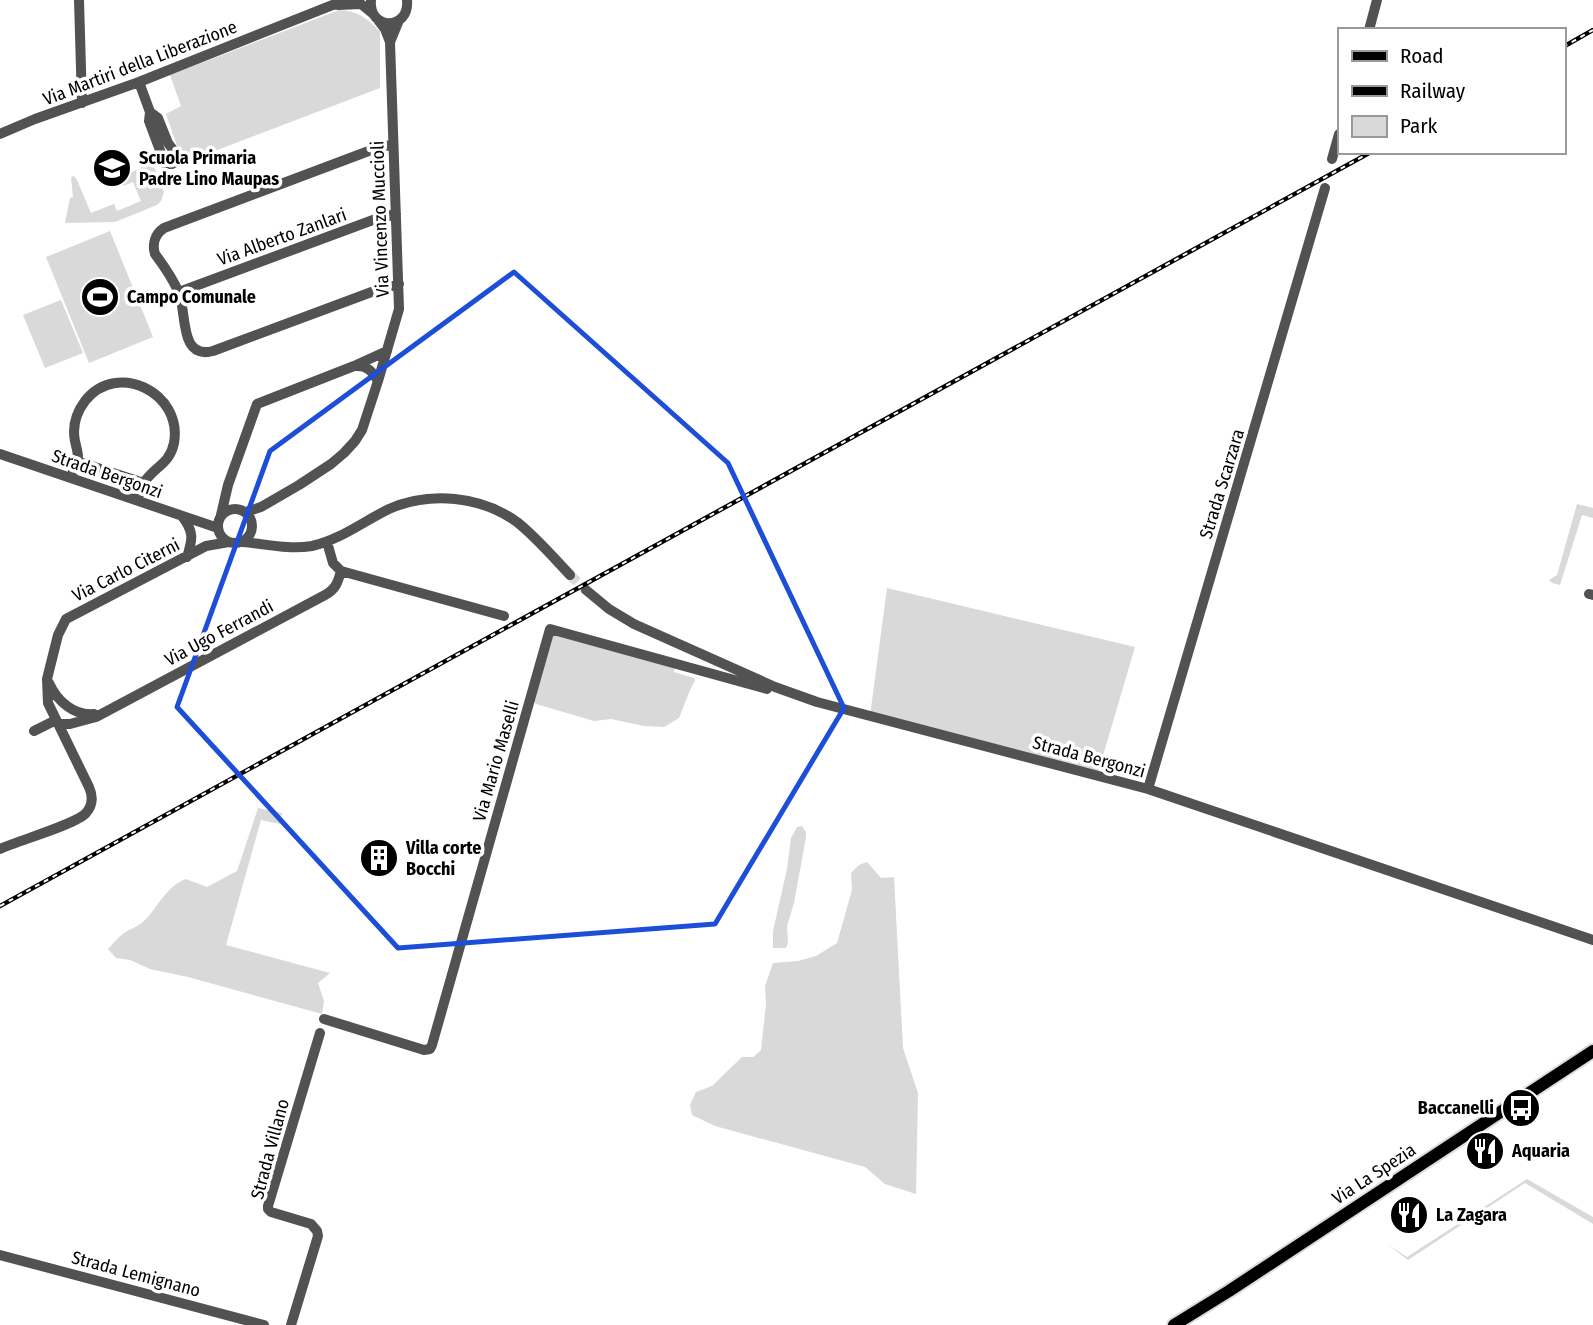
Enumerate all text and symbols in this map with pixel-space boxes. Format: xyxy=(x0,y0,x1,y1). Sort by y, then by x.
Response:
street label: Via Martiri della Liberazione xyxy=(40,16,240,110)
legend xyxy=(1338,28,1565,154)
text: Road xyxy=(1400,43,1444,69)
text: Railway xyxy=(1400,78,1466,104)
text: Park xyxy=(1400,113,1438,139)
street label: Via Vincenzo Muccioli xyxy=(366,140,394,298)
school or university icon: Scuola Primaria Padre Lino Maupas xyxy=(91,147,133,189)
place label: Scuola Primaria Padre Lino Maupas xyxy=(139,147,279,190)
street label: Via Alberto Zanlari xyxy=(214,203,350,271)
sports icon: Campo Comunale xyxy=(79,276,121,318)
place label: Campo Comunale xyxy=(127,286,256,308)
street label: Strada Scarzara xyxy=(1195,426,1249,542)
street label: Strada Bergonzi xyxy=(49,445,165,503)
street label: Via Carlo Citerni xyxy=(69,533,183,607)
street label: Via Ugo Ferrandi xyxy=(161,595,277,671)
street label: Via Mario Maselli xyxy=(468,698,524,824)
street label: Strada Bergonzi xyxy=(1030,731,1148,783)
building icon: Villa corte Bocchi xyxy=(358,837,400,879)
place label: Villa corte Bocchi xyxy=(405,837,481,880)
bus stop icon: Baccanelli xyxy=(1500,1087,1542,1129)
street label: Strada Villano xyxy=(246,1096,294,1202)
place label: Baccanelli xyxy=(1418,1097,1494,1119)
restaurant icon: Aquaria xyxy=(1464,1130,1506,1172)
street label: Via La Spezia xyxy=(1328,1139,1420,1209)
place label: Aquaria xyxy=(1511,1140,1570,1162)
restaurant icon: La Zagara xyxy=(1388,1194,1430,1236)
place label: La Zagara xyxy=(1436,1204,1507,1226)
street label: Strada Lemignano xyxy=(69,1246,203,1302)

